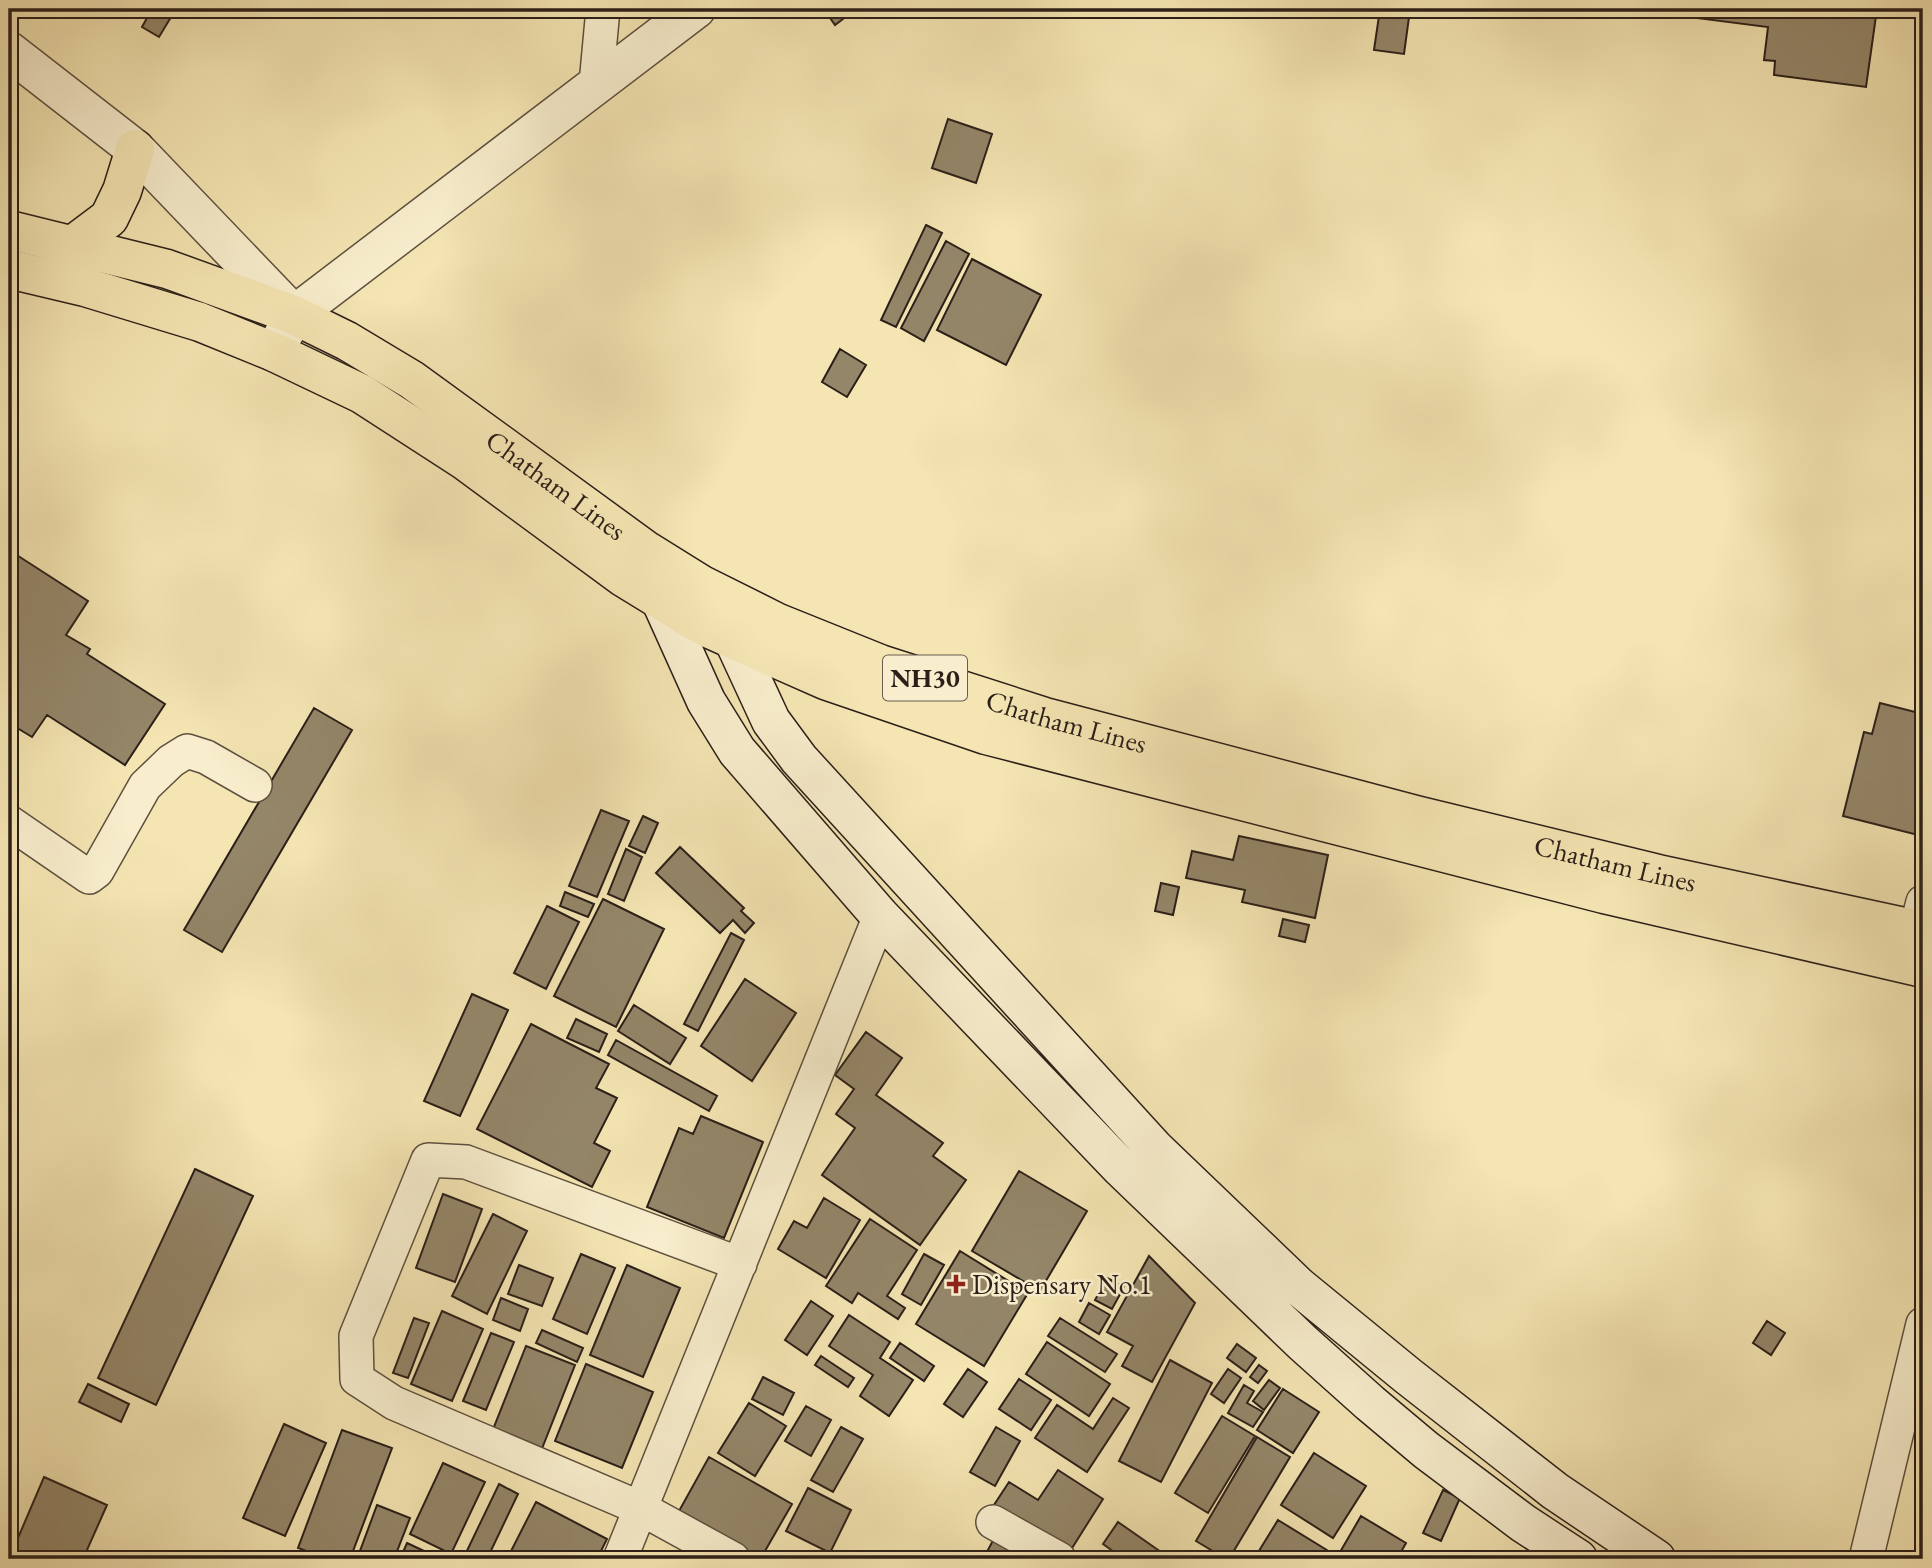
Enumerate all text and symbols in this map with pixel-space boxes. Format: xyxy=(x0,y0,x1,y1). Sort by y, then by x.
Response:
street label: Chatham Lines xyxy=(479,422,634,548)
road number: NH30 xyxy=(883,656,967,700)
street label: Chatham Lines xyxy=(982,681,1151,761)
street label: Chatham Lines xyxy=(1531,827,1700,900)
place label: Dispensary No.1 xyxy=(972,1266,1152,1302)
marker: Dispensary No.1 xyxy=(946,1274,966,1294)

